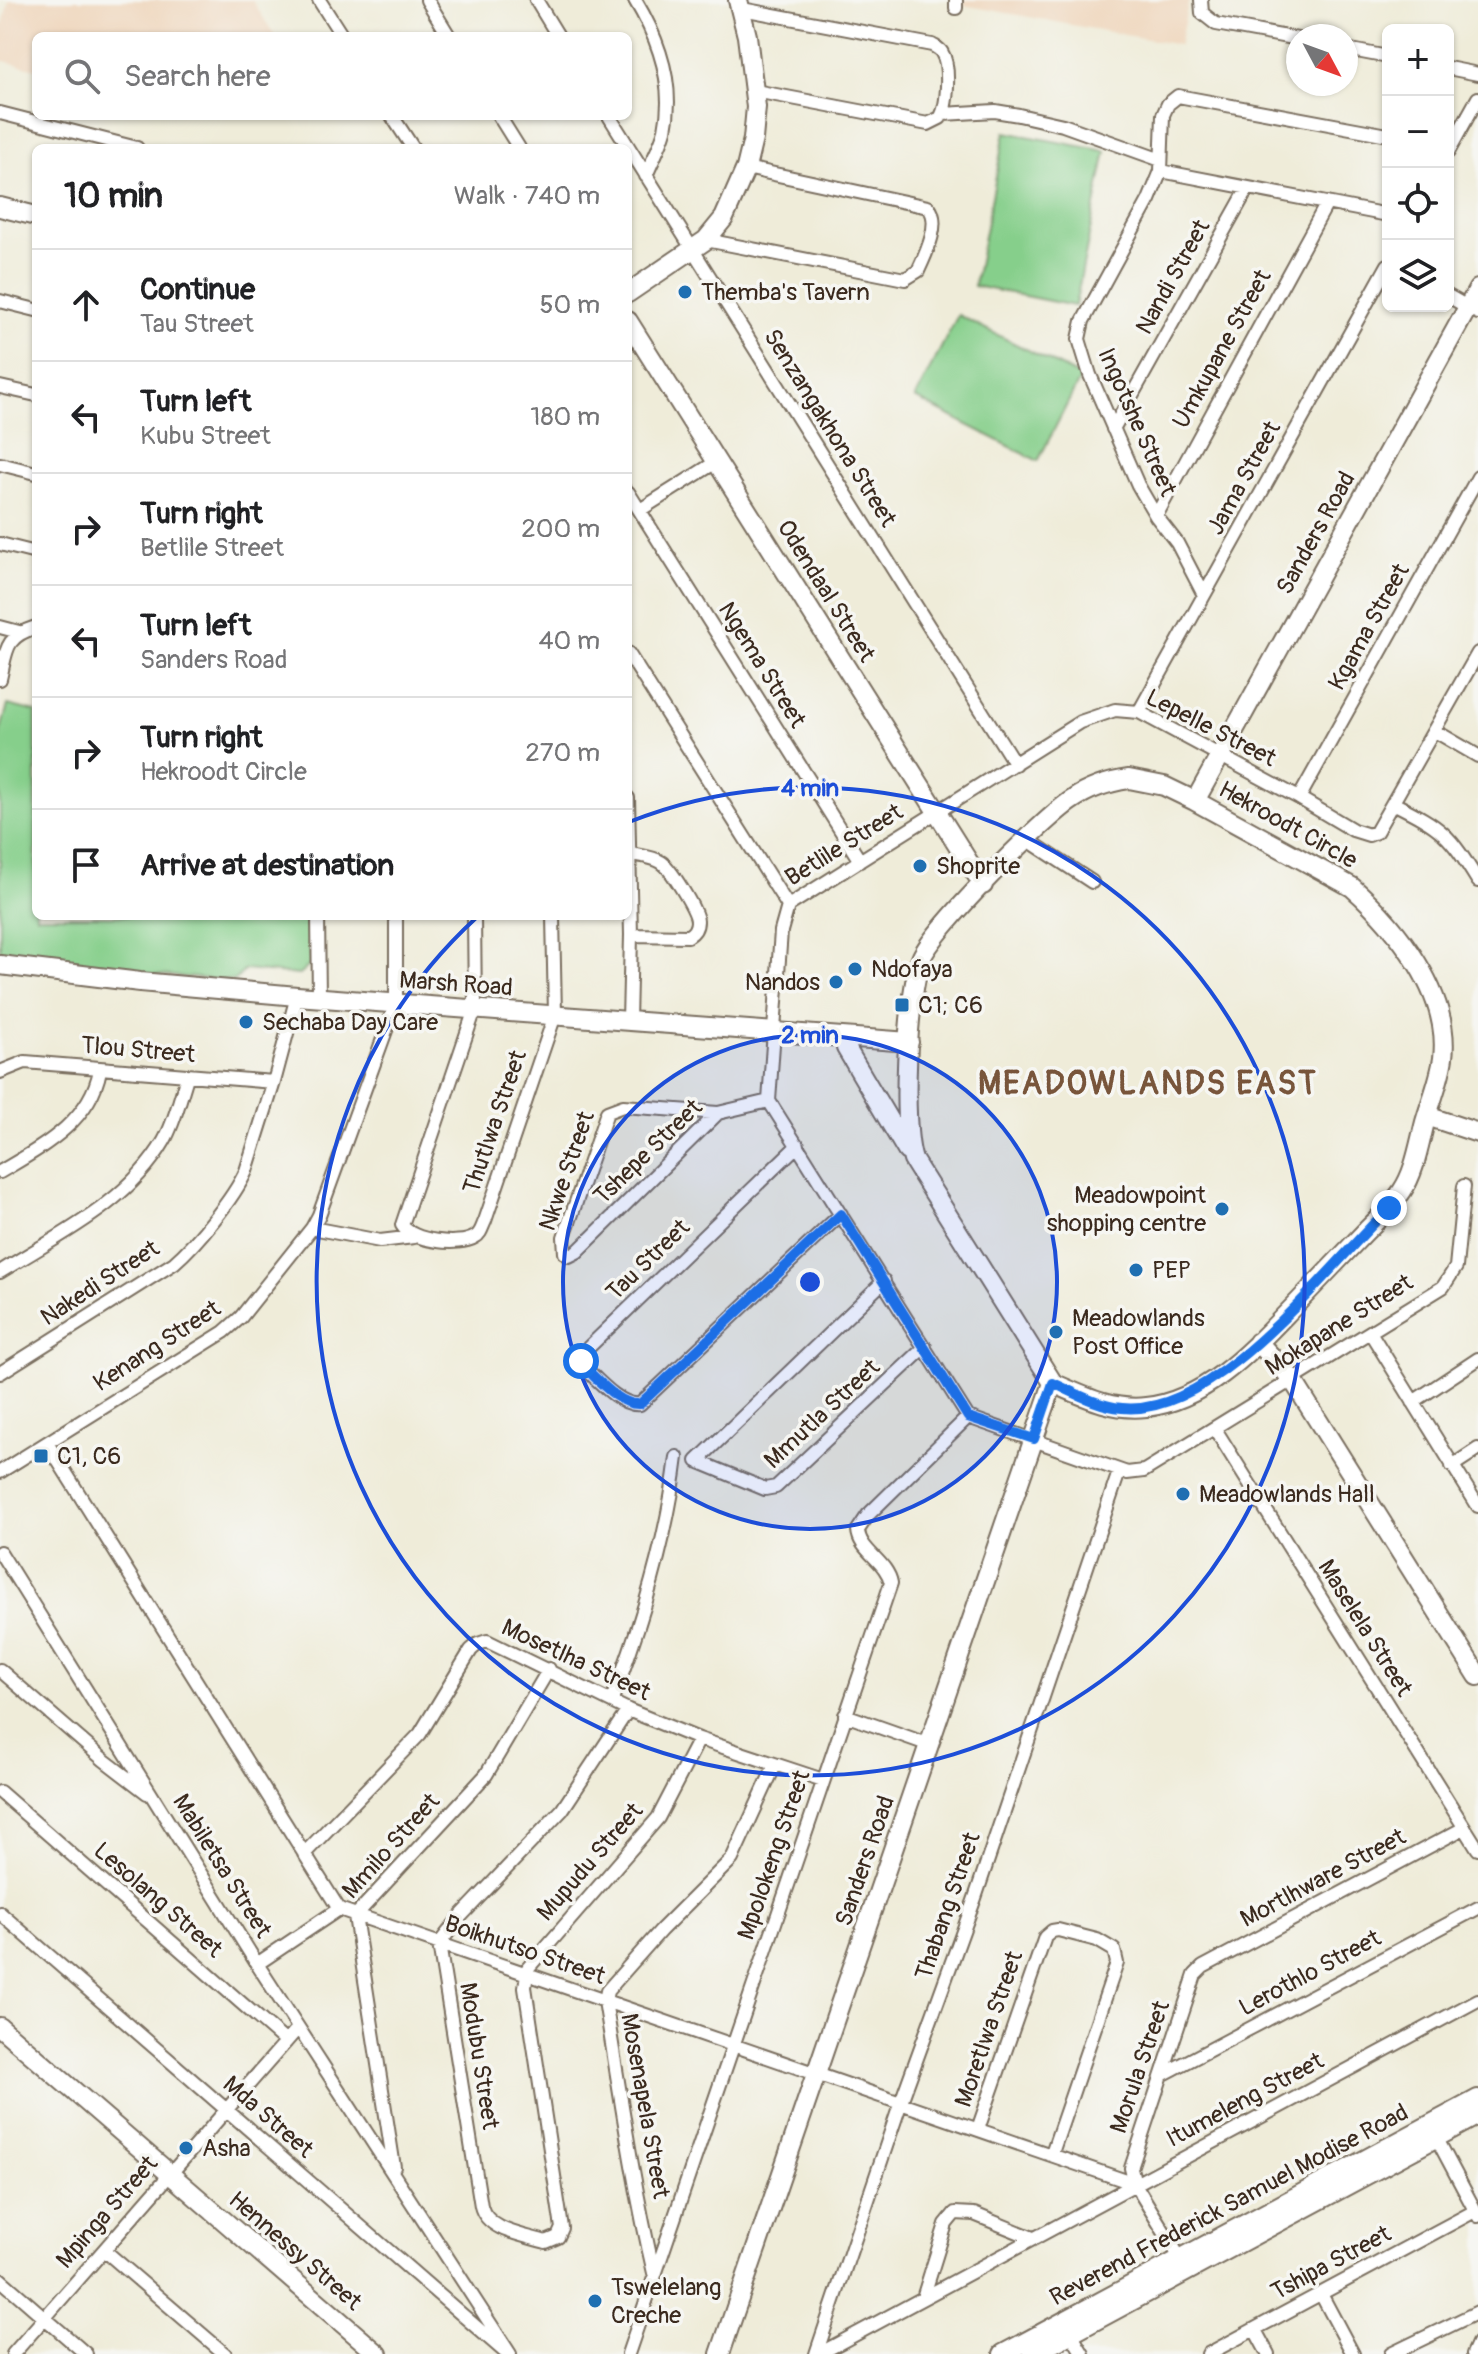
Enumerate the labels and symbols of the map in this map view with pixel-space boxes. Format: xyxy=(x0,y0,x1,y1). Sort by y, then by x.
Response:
north arrow xyxy=(1286,24,1358,96)
street label: Nandi Street xyxy=(1130,214,1217,339)
street label: Umkupane Street xyxy=(1166,264,1278,433)
place label: Themba's Tavern xyxy=(701,278,870,307)
marker: Themba's Tavern xyxy=(676,283,694,301)
street label: Senzangakhona Street xyxy=(757,324,903,532)
street label: Ingotshe Street xyxy=(1091,343,1183,501)
street label: Jama Street xyxy=(1201,416,1287,540)
street label: Sanders Road xyxy=(1270,466,1362,600)
street label: Odendaal Street xyxy=(771,515,881,668)
street label: Kgama Street xyxy=(1322,558,1416,695)
street label: Ngema Street xyxy=(712,597,812,733)
street label: Lepelle Street xyxy=(1141,683,1281,773)
text: 4 min xyxy=(781,774,839,803)
street label: Hekroodt Circle xyxy=(1214,775,1363,875)
street label: Betlile Street xyxy=(780,797,908,893)
place label: Shoprite xyxy=(936,852,1020,881)
marker: Shoprite xyxy=(911,857,929,875)
place label: Ndofaya xyxy=(871,955,953,984)
marker: Ndofaya xyxy=(846,960,864,978)
street label: Marsh Road xyxy=(398,966,514,1002)
place label: Nandos xyxy=(745,968,820,997)
marker: Nandos xyxy=(827,973,845,991)
place label: C1; C6 xyxy=(918,991,983,1020)
marker: C1; C6 xyxy=(893,996,911,1014)
place label: Sechaba Day Care xyxy=(262,1008,438,1037)
marker: Sechaba Day Care xyxy=(237,1013,255,1031)
text: 2 min xyxy=(781,1021,839,1050)
street label: Tlou Street xyxy=(80,1031,197,1069)
street label: Thutlwa Street xyxy=(457,1046,533,1197)
district label: MEADOWLANDS EAST xyxy=(978,1064,1318,1104)
street label: Tshepe Street xyxy=(588,1093,708,1211)
street label: Nkwe Street xyxy=(533,1107,601,1235)
place label: Meadowpoint shopping centre xyxy=(1047,1181,1206,1238)
route end xyxy=(1371,1190,1407,1226)
marker: Meadowpoint shopping centre xyxy=(1213,1200,1231,1218)
street label: Tau Street xyxy=(600,1213,696,1307)
street label: Nakedi Street xyxy=(35,1234,165,1332)
place label: PEP xyxy=(1152,1256,1191,1285)
marker: PEP xyxy=(1127,1261,1145,1279)
centre of rings xyxy=(796,1268,824,1296)
street label: Mokapane Street xyxy=(1260,1268,1419,1382)
street label: Kenang Street xyxy=(88,1294,226,1398)
place label: Meadowlands Post Office xyxy=(1072,1304,1205,1361)
marker: Meadowlands Post Office xyxy=(1047,1323,1065,1341)
route start xyxy=(563,1343,599,1379)
street label: Mmutla Street xyxy=(758,1353,886,1475)
place label: C1, C6 xyxy=(57,1442,121,1471)
marker: C1, C6 xyxy=(32,1447,50,1465)
place label: Meadowlands Hall xyxy=(1199,1480,1375,1509)
marker: Meadowlands Hall xyxy=(1174,1485,1192,1503)
street label: Maselela Street xyxy=(1311,1554,1419,1702)
street label: Mosetlha Street xyxy=(497,1613,655,1707)
street label: Mpolokeng Street xyxy=(731,1766,817,1944)
street label: Mmilo Street xyxy=(336,1787,446,1905)
street label: Mabiletsa Street xyxy=(166,1789,278,1943)
street label: Sanders Road xyxy=(829,1792,901,1930)
street label: Mupudu Street xyxy=(531,1797,649,1927)
street label: Mortlhware Street xyxy=(1235,1822,1411,1934)
street label: Thabang Street xyxy=(909,1828,987,1983)
street label: Lesolang Street xyxy=(88,1836,229,1964)
street label: Boikhutso Street xyxy=(441,1909,609,1991)
street label: Lerothlo Street xyxy=(1234,1923,1386,2022)
street label: Moretlwa Street xyxy=(949,1947,1029,2111)
street label: Modubu Street xyxy=(453,1981,505,2132)
street label: Morula Street xyxy=(1104,1997,1176,2137)
street label: Mosenapela Street xyxy=(614,2011,676,2201)
street label: Itumeleng Street xyxy=(1161,2046,1329,2154)
street label: Mda Street xyxy=(217,2070,319,2164)
street label: Reverend Frederick Samuel Modise Road xyxy=(1045,2098,1413,2312)
place label: Asha xyxy=(202,2134,251,2163)
marker: Asha xyxy=(177,2139,195,2157)
street label: Mpinga Street xyxy=(50,2150,164,2274)
street label: Hennessy Street xyxy=(223,2185,368,2317)
street label: Tshipa Street xyxy=(1266,2219,1396,2307)
place label: Tswelelang Creche xyxy=(611,2273,721,2330)
marker: Tswelelang Creche xyxy=(586,2292,604,2310)

